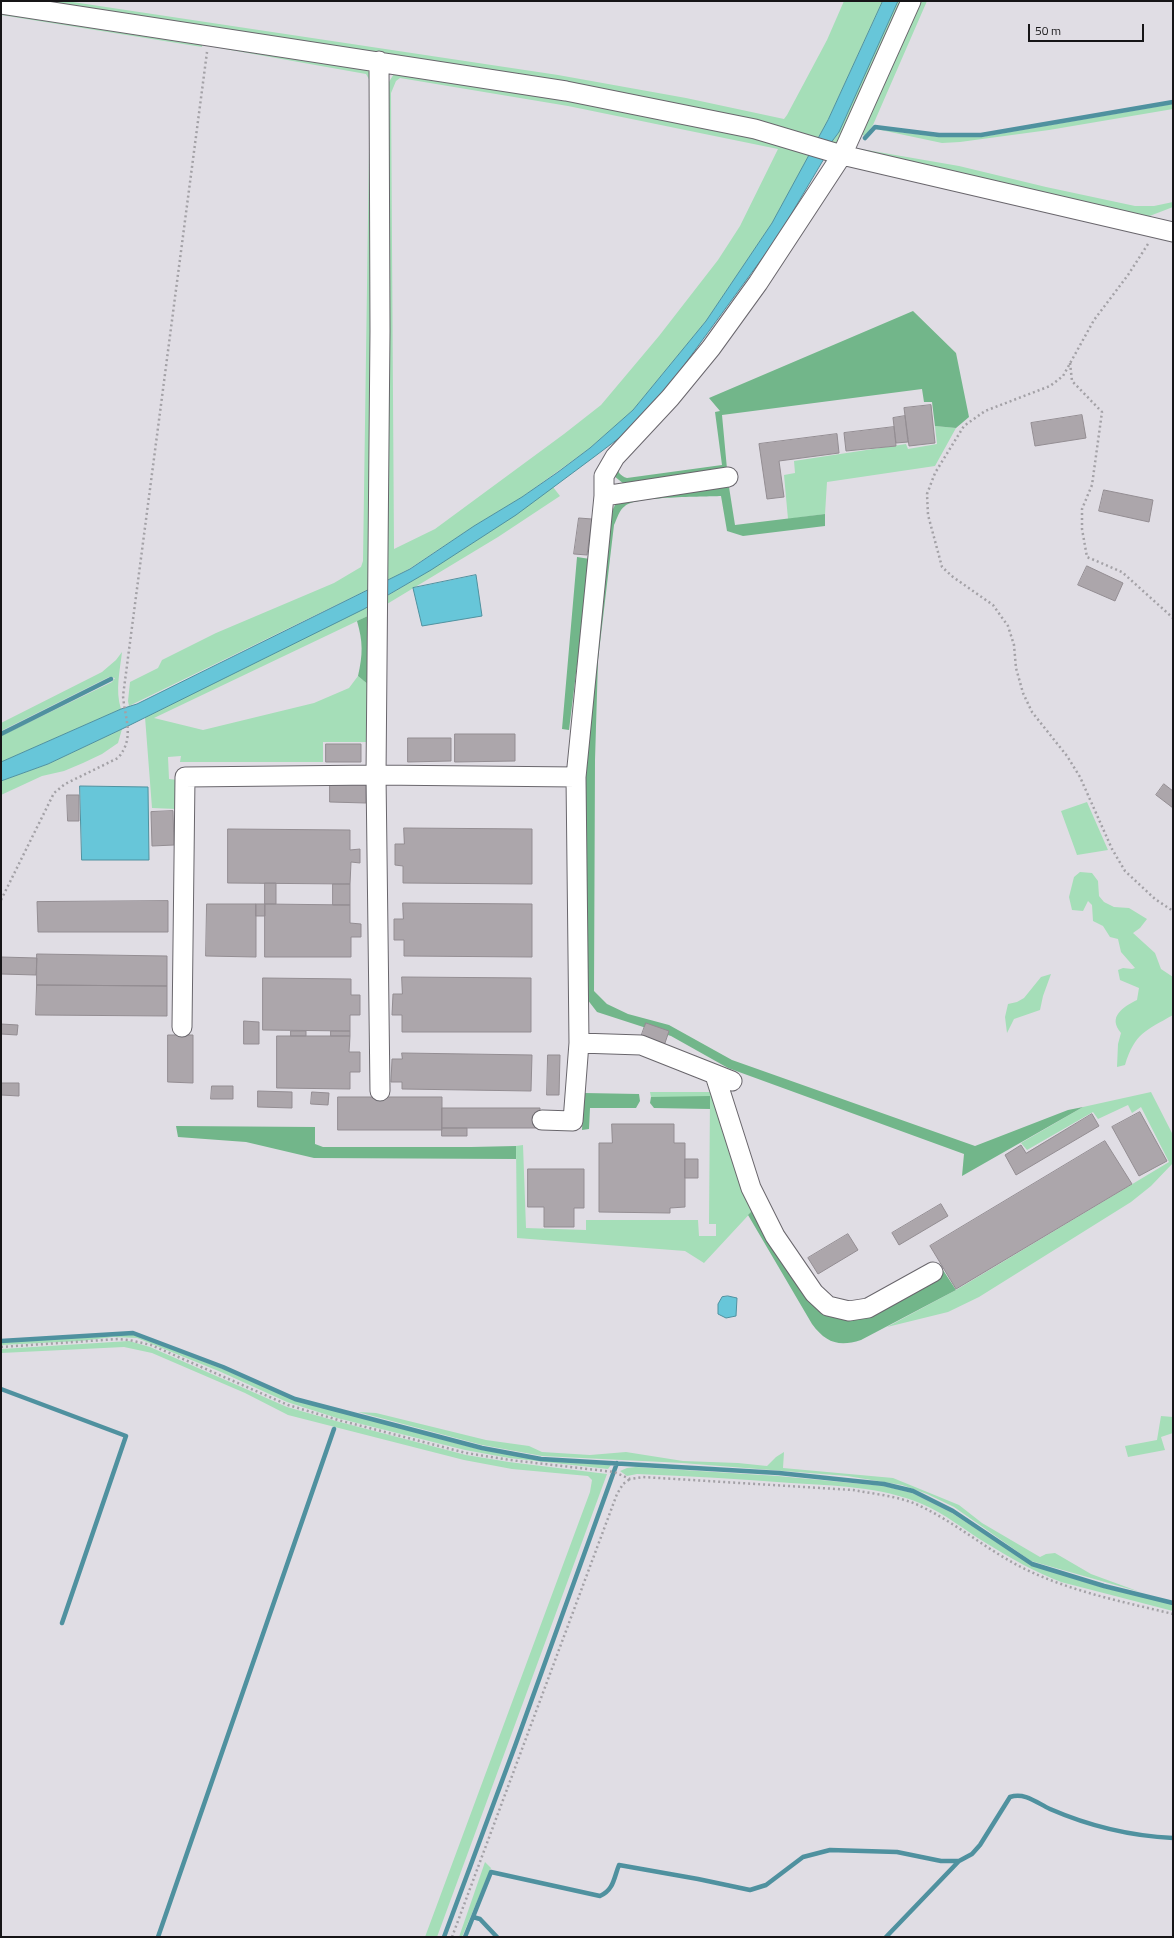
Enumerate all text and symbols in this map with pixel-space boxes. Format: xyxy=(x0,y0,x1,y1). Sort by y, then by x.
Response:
scale bar xyxy=(1030,16,1146,42)
text: 50 m xyxy=(1035,21,1061,40)

